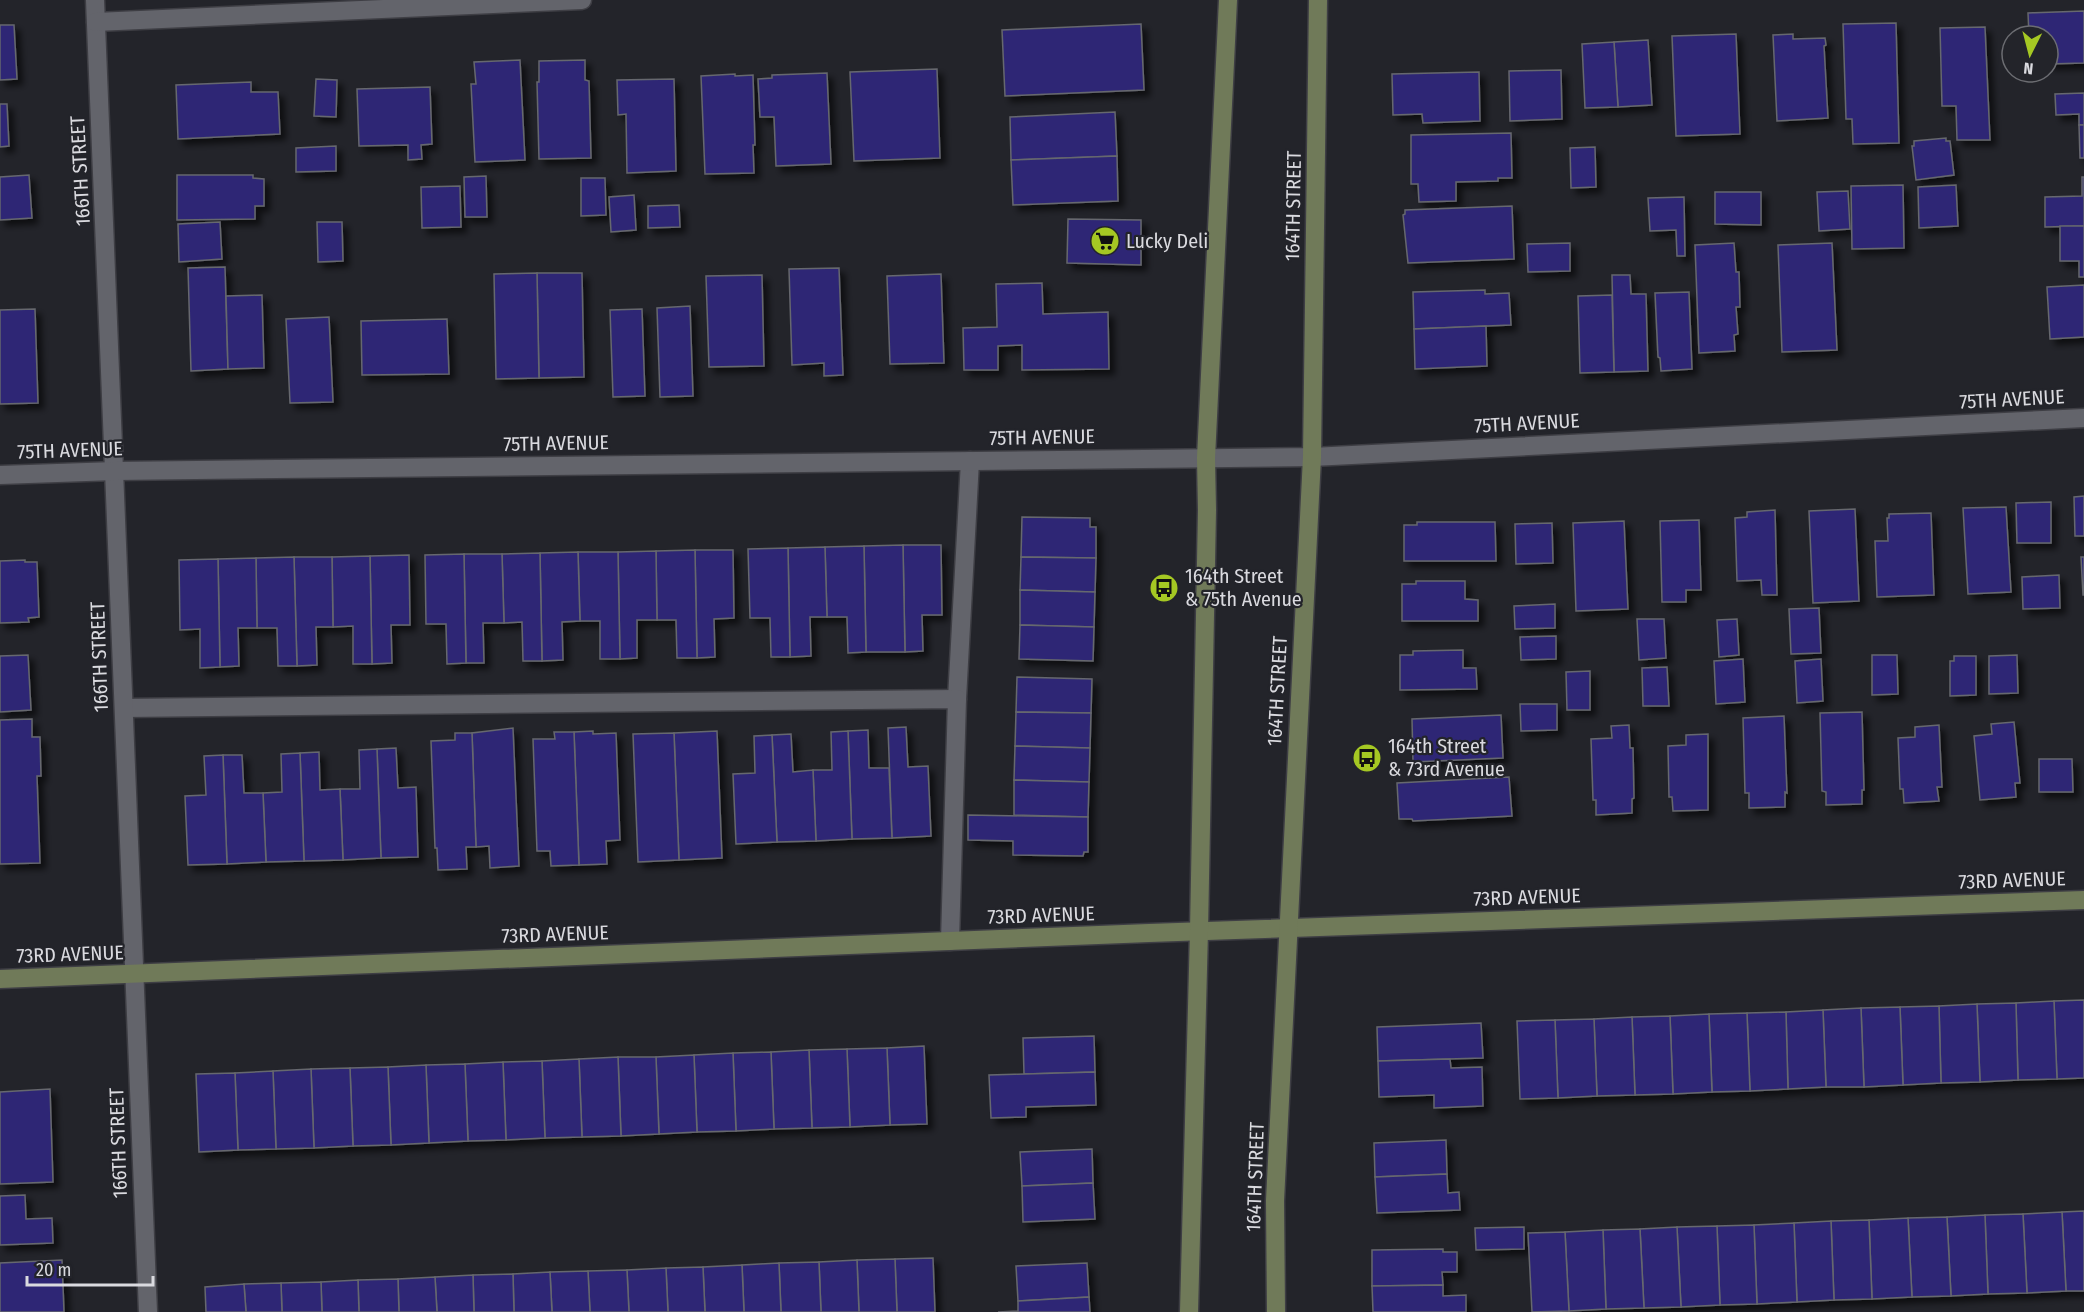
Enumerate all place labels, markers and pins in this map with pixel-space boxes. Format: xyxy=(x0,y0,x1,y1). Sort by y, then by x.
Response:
supermarket icon: Lucky Deli xyxy=(1089,225,1121,257)
place label: Lucky Deli xyxy=(1126,229,1208,253)
place label: 164th Street & 75th Avenue xyxy=(1185,564,1302,611)
bus stop icon: 164th Street & 75th Avenue xyxy=(1148,572,1180,604)
place label: 164th Street & 73rd Avenue xyxy=(1388,734,1505,781)
bus stop icon: 164th Street & 73rd Avenue xyxy=(1351,742,1383,774)

